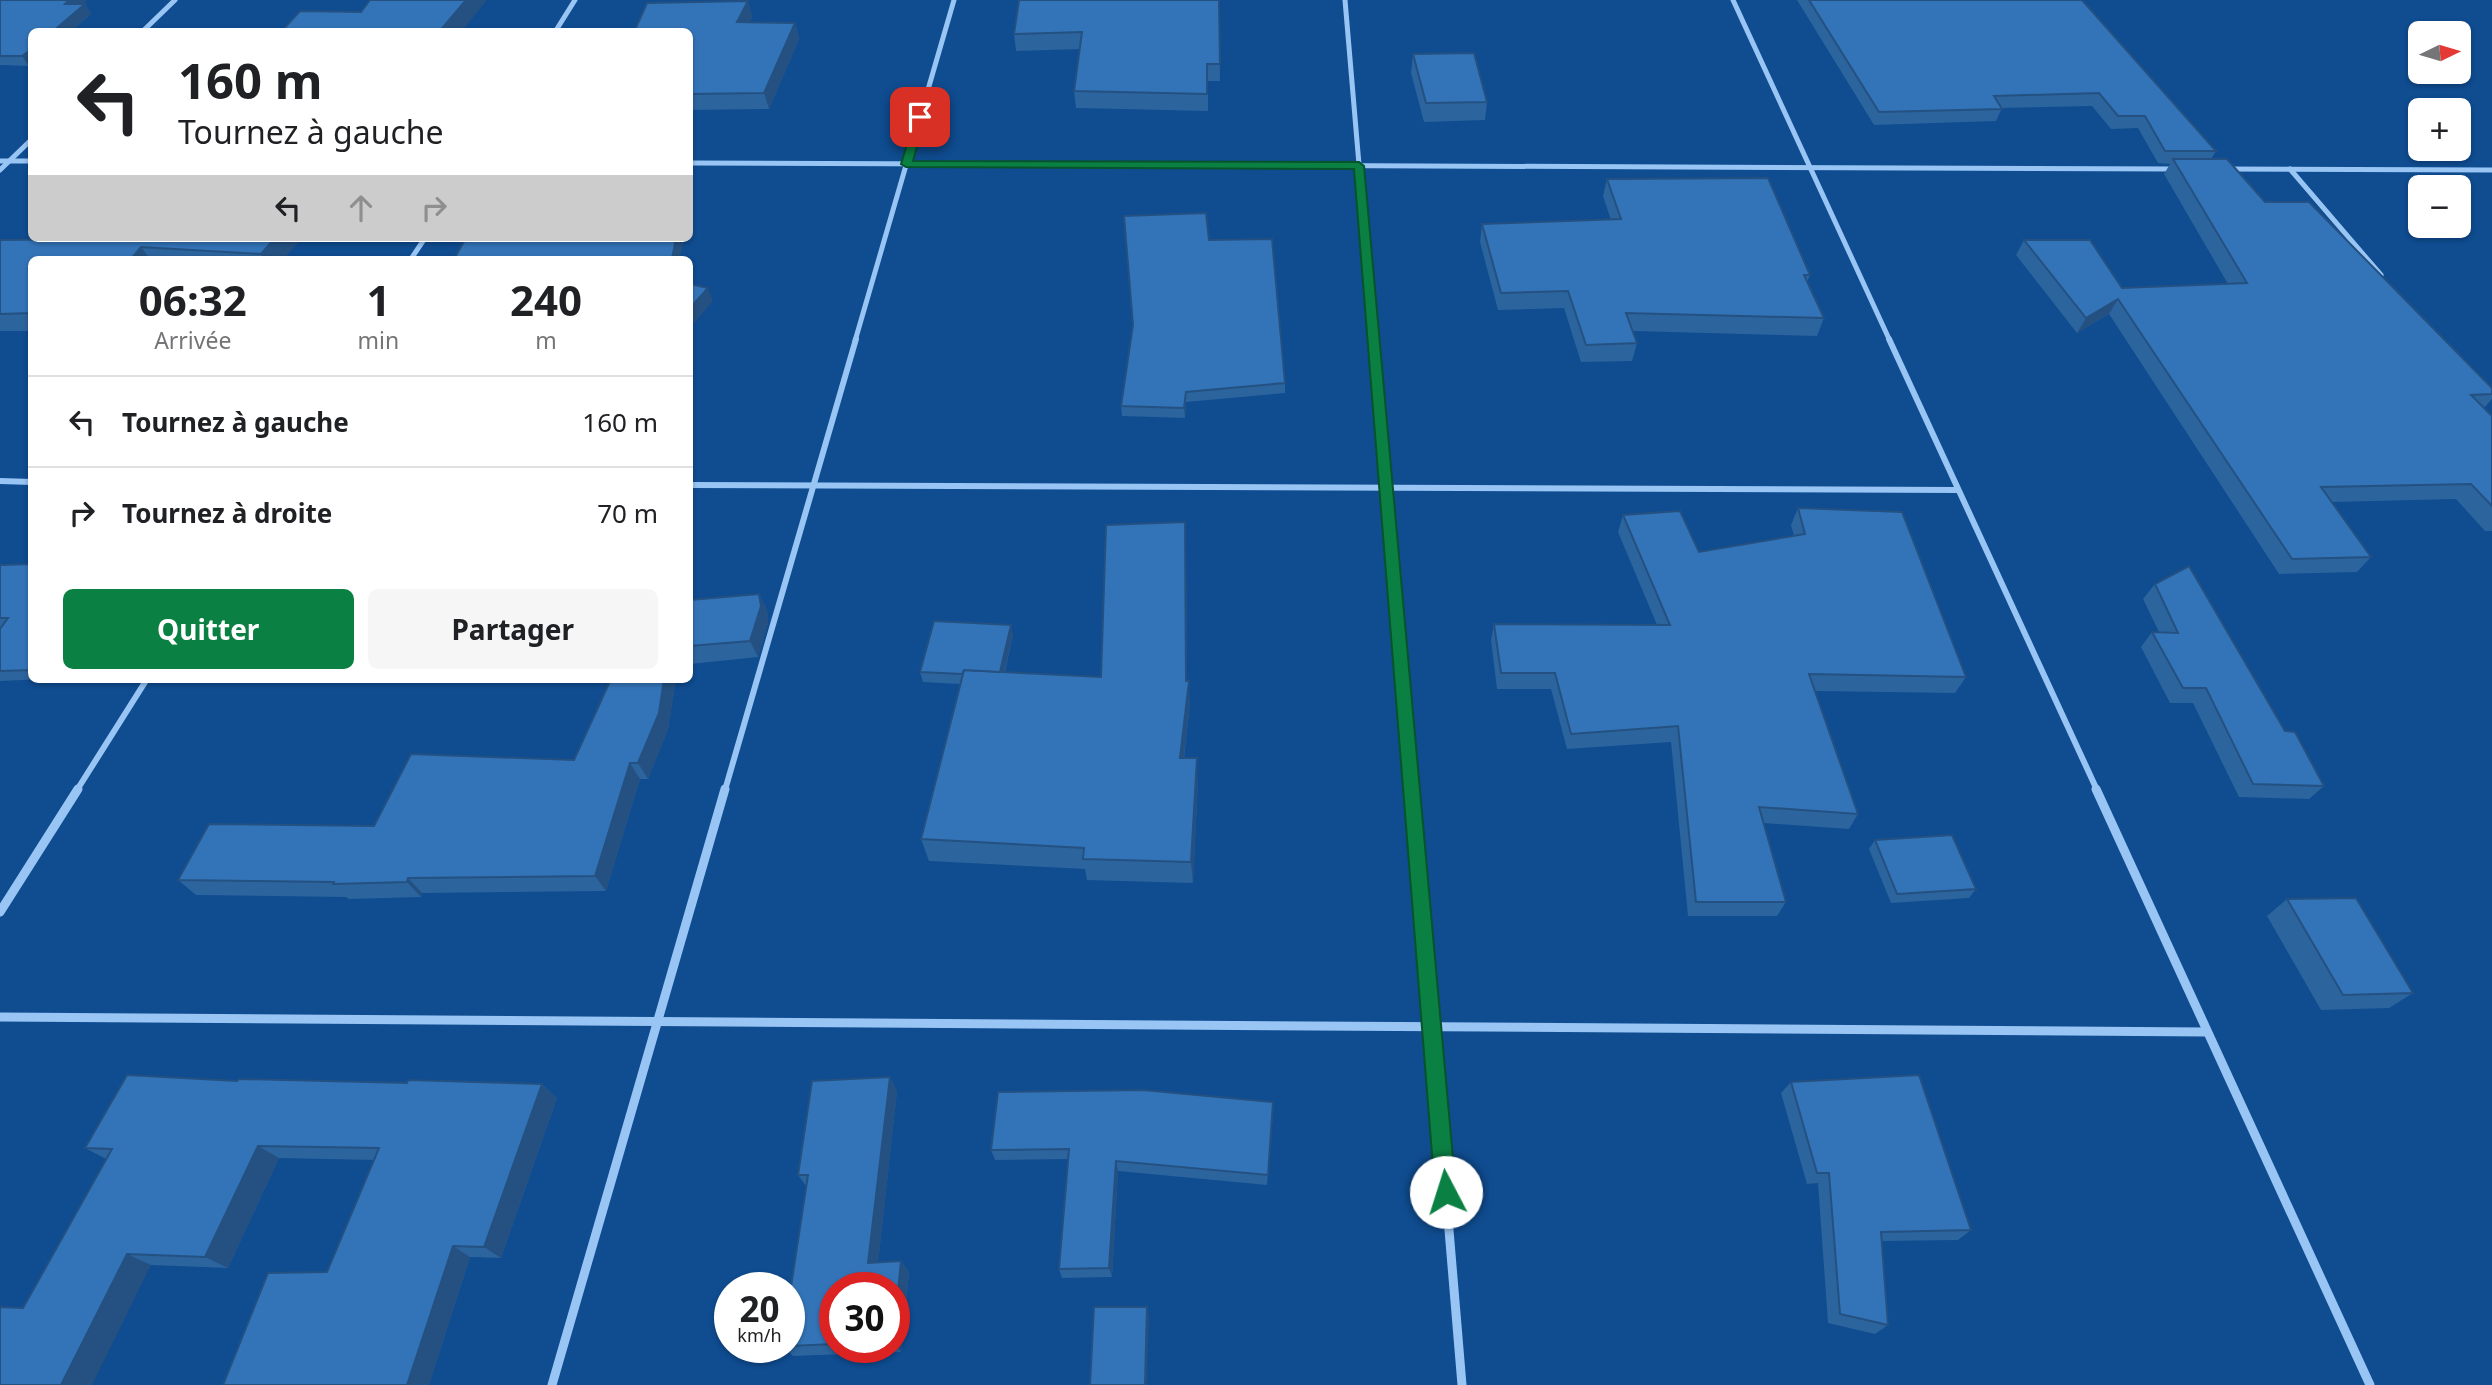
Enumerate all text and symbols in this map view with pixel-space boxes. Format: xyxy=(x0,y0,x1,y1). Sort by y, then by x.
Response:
north arrow xyxy=(2408,21,2471,84)
map controls xyxy=(2408,21,2471,238)
text: 160 m xyxy=(178,47,323,113)
icon: left xyxy=(63,56,154,147)
pin xyxy=(890,87,950,147)
icon: arrive xyxy=(901,98,939,136)
button: + xyxy=(2408,98,2471,161)
text: Tournez à gauche xyxy=(178,110,444,153)
button: − xyxy=(2408,175,2471,238)
icon: left xyxy=(269,189,307,227)
icon: ahead xyxy=(342,189,380,227)
icon: right xyxy=(415,189,453,227)
text: 06:32 xyxy=(139,271,247,328)
text: 1 xyxy=(366,271,390,328)
text: 240 xyxy=(510,271,582,328)
text: Arrivée xyxy=(154,324,231,356)
text: min xyxy=(358,324,399,356)
text: m xyxy=(535,324,557,356)
icon: left xyxy=(63,403,101,441)
text: Tournez à gauche xyxy=(122,404,349,440)
text: 160 m xyxy=(582,404,658,440)
icon: right xyxy=(63,494,101,532)
text: Tournez à droite xyxy=(122,495,332,531)
text: 70 m xyxy=(597,495,658,531)
button: Quitter xyxy=(63,589,354,669)
button: Partager xyxy=(368,589,658,669)
position arrow xyxy=(1409,1155,1483,1229)
speed limit sign: 30 xyxy=(819,1272,910,1363)
text: 20 xyxy=(739,1285,780,1332)
text: km/h xyxy=(737,1323,782,1347)

